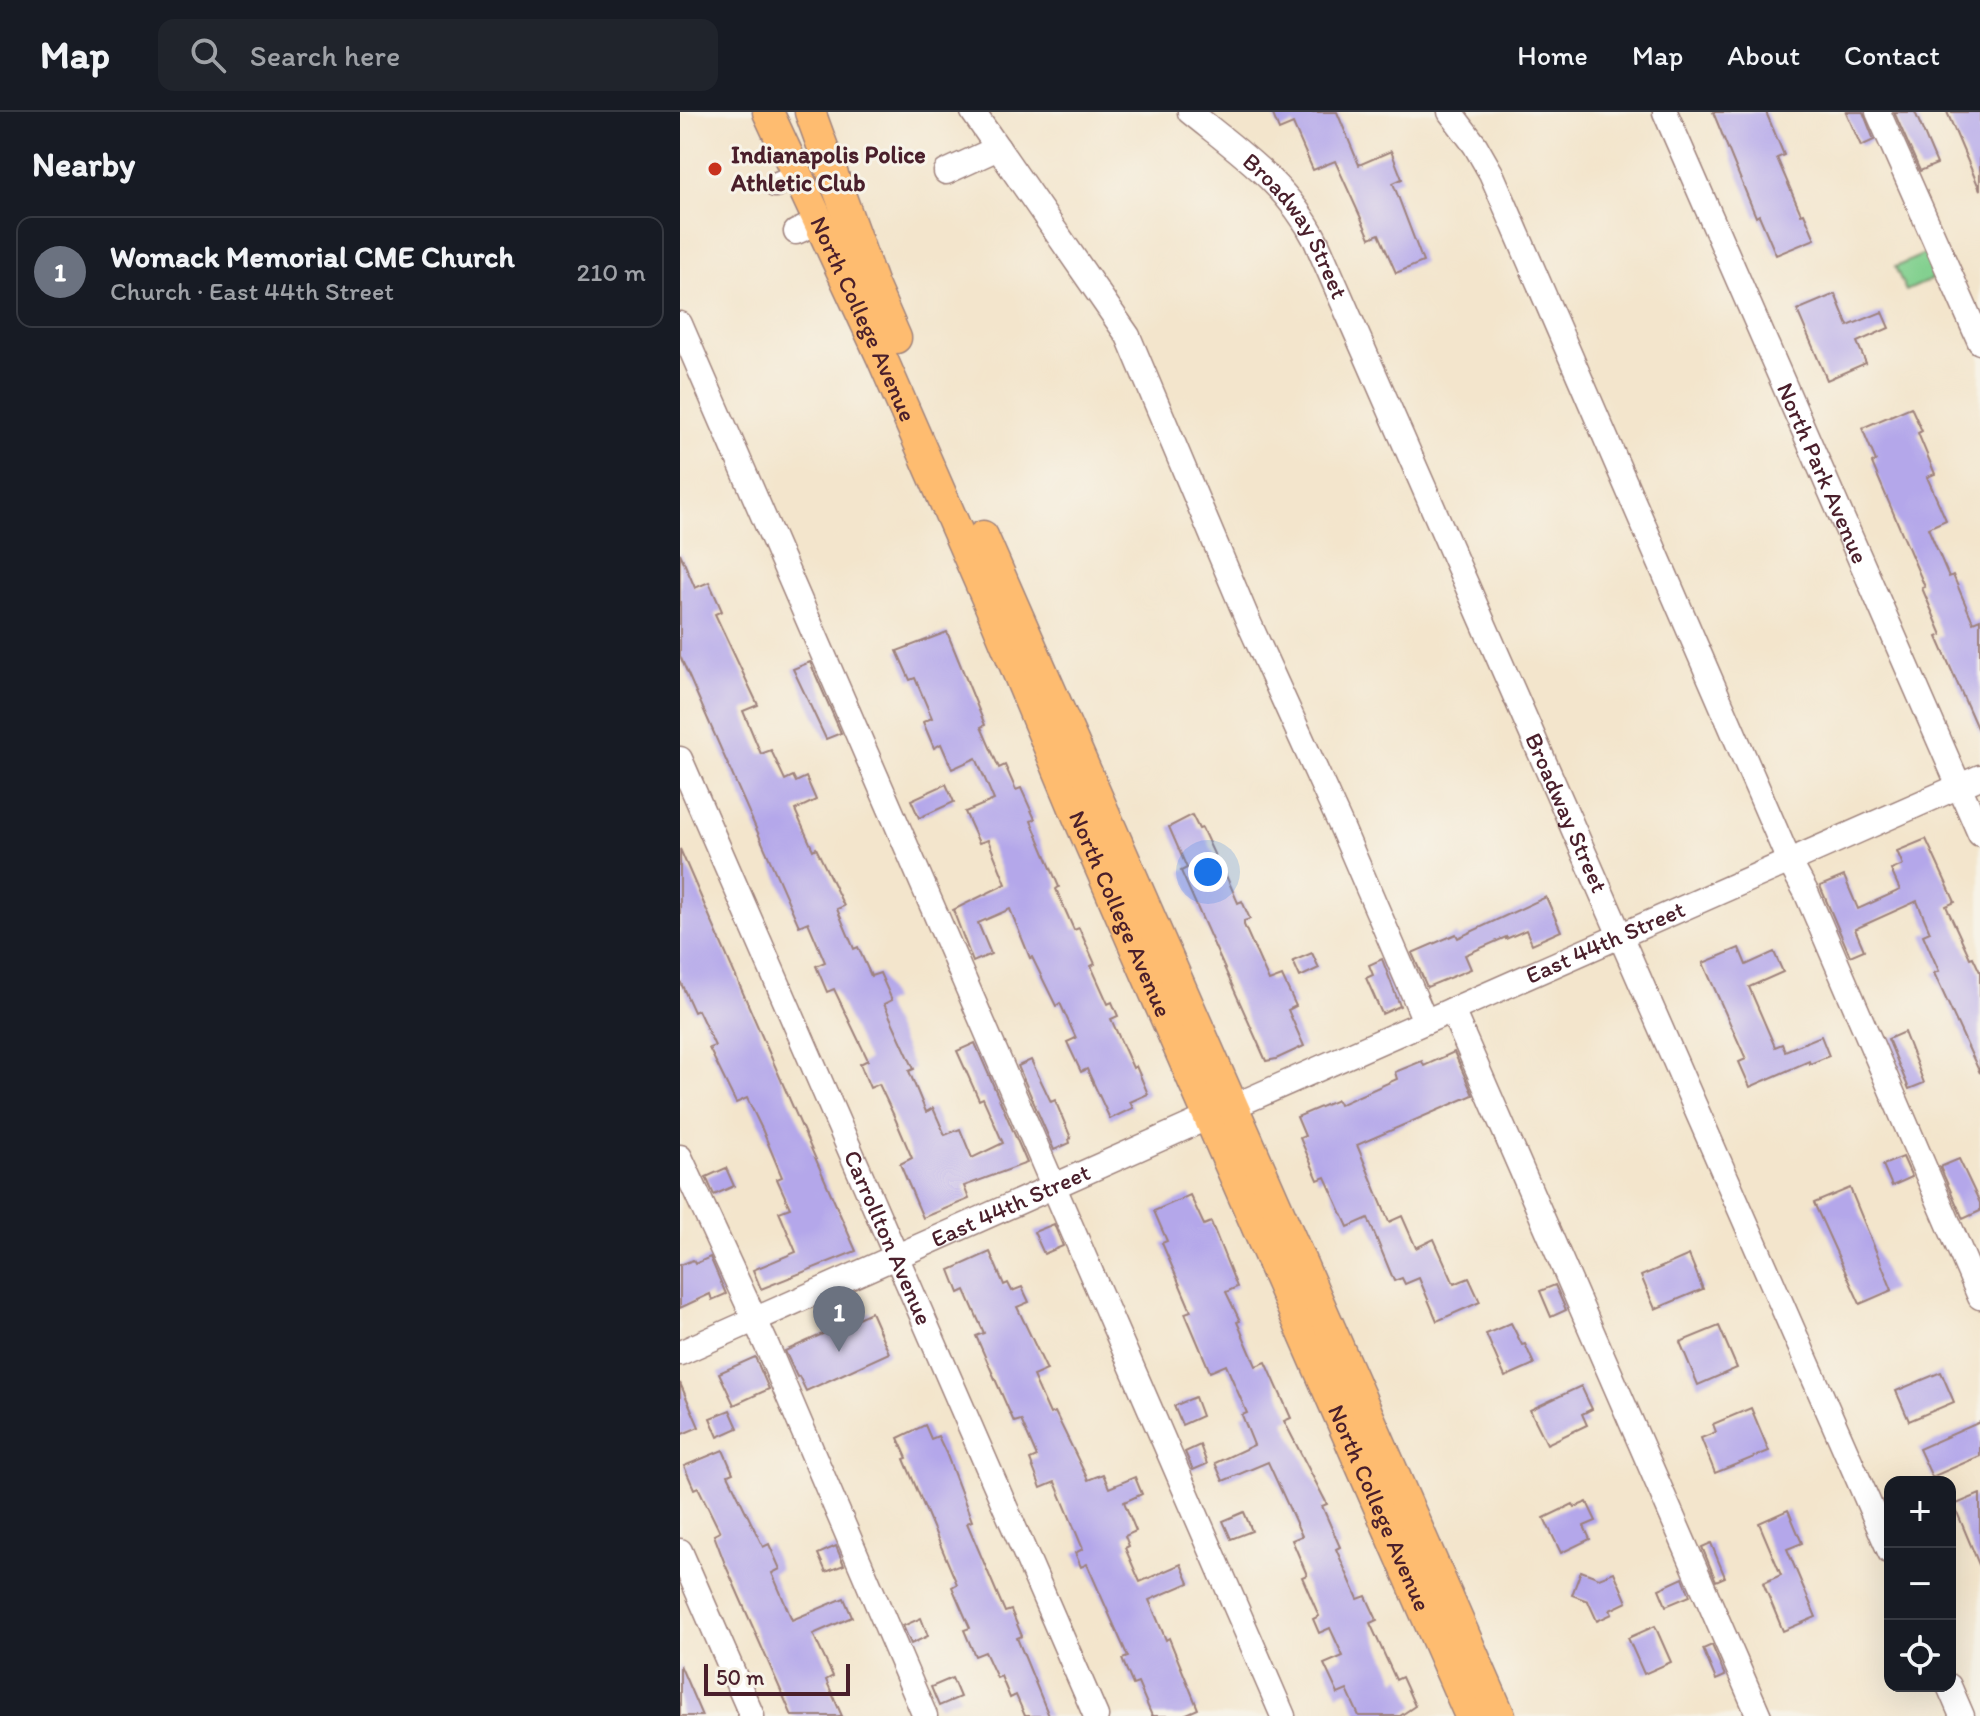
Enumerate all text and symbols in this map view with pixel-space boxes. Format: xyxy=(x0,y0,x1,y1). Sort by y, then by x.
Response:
search box xyxy=(158,19,718,91)
text: Map xyxy=(40,32,110,78)
icon: search xyxy=(186,33,230,77)
text: Search here xyxy=(250,37,400,74)
text: Home xyxy=(1517,38,1588,72)
text: Map xyxy=(1632,38,1683,72)
text: About xyxy=(1727,38,1800,72)
text: Contact xyxy=(1844,38,1940,72)
place label: Indianapolis Police Athletic Club xyxy=(730,140,926,197)
text: Nearby xyxy=(32,144,135,185)
street label: Broadway Street xyxy=(1237,146,1355,303)
marker: Indianapolis Police Athletic Club xyxy=(706,160,724,178)
street label: North College Avenue xyxy=(804,212,923,426)
text: Womack Memorial CME Church xyxy=(110,238,515,275)
text: 1 xyxy=(54,256,66,288)
text: 210 m xyxy=(577,256,646,288)
text: Church · East 44th Street xyxy=(110,275,394,307)
street label: North Park Avenue xyxy=(1771,378,1875,568)
street label: Broadway Street xyxy=(1519,728,1614,897)
street label: North College Avenue xyxy=(1063,806,1178,1021)
your location xyxy=(1188,852,1228,892)
street label: East 44th Street xyxy=(1521,894,1689,990)
street label: Carrollton Avenue xyxy=(838,1146,939,1329)
street label: East 44th Street xyxy=(926,1157,1094,1253)
pin: 1 xyxy=(813,1286,865,1352)
street label: North College Avenue xyxy=(1322,1400,1437,1615)
map controls xyxy=(1884,1476,1956,1692)
button: + xyxy=(1884,1476,1956,1548)
button: − xyxy=(1884,1548,1956,1620)
button: locate xyxy=(1884,1620,1956,1692)
scale bar xyxy=(704,1660,850,1696)
text: 50 m xyxy=(716,1664,765,1691)

